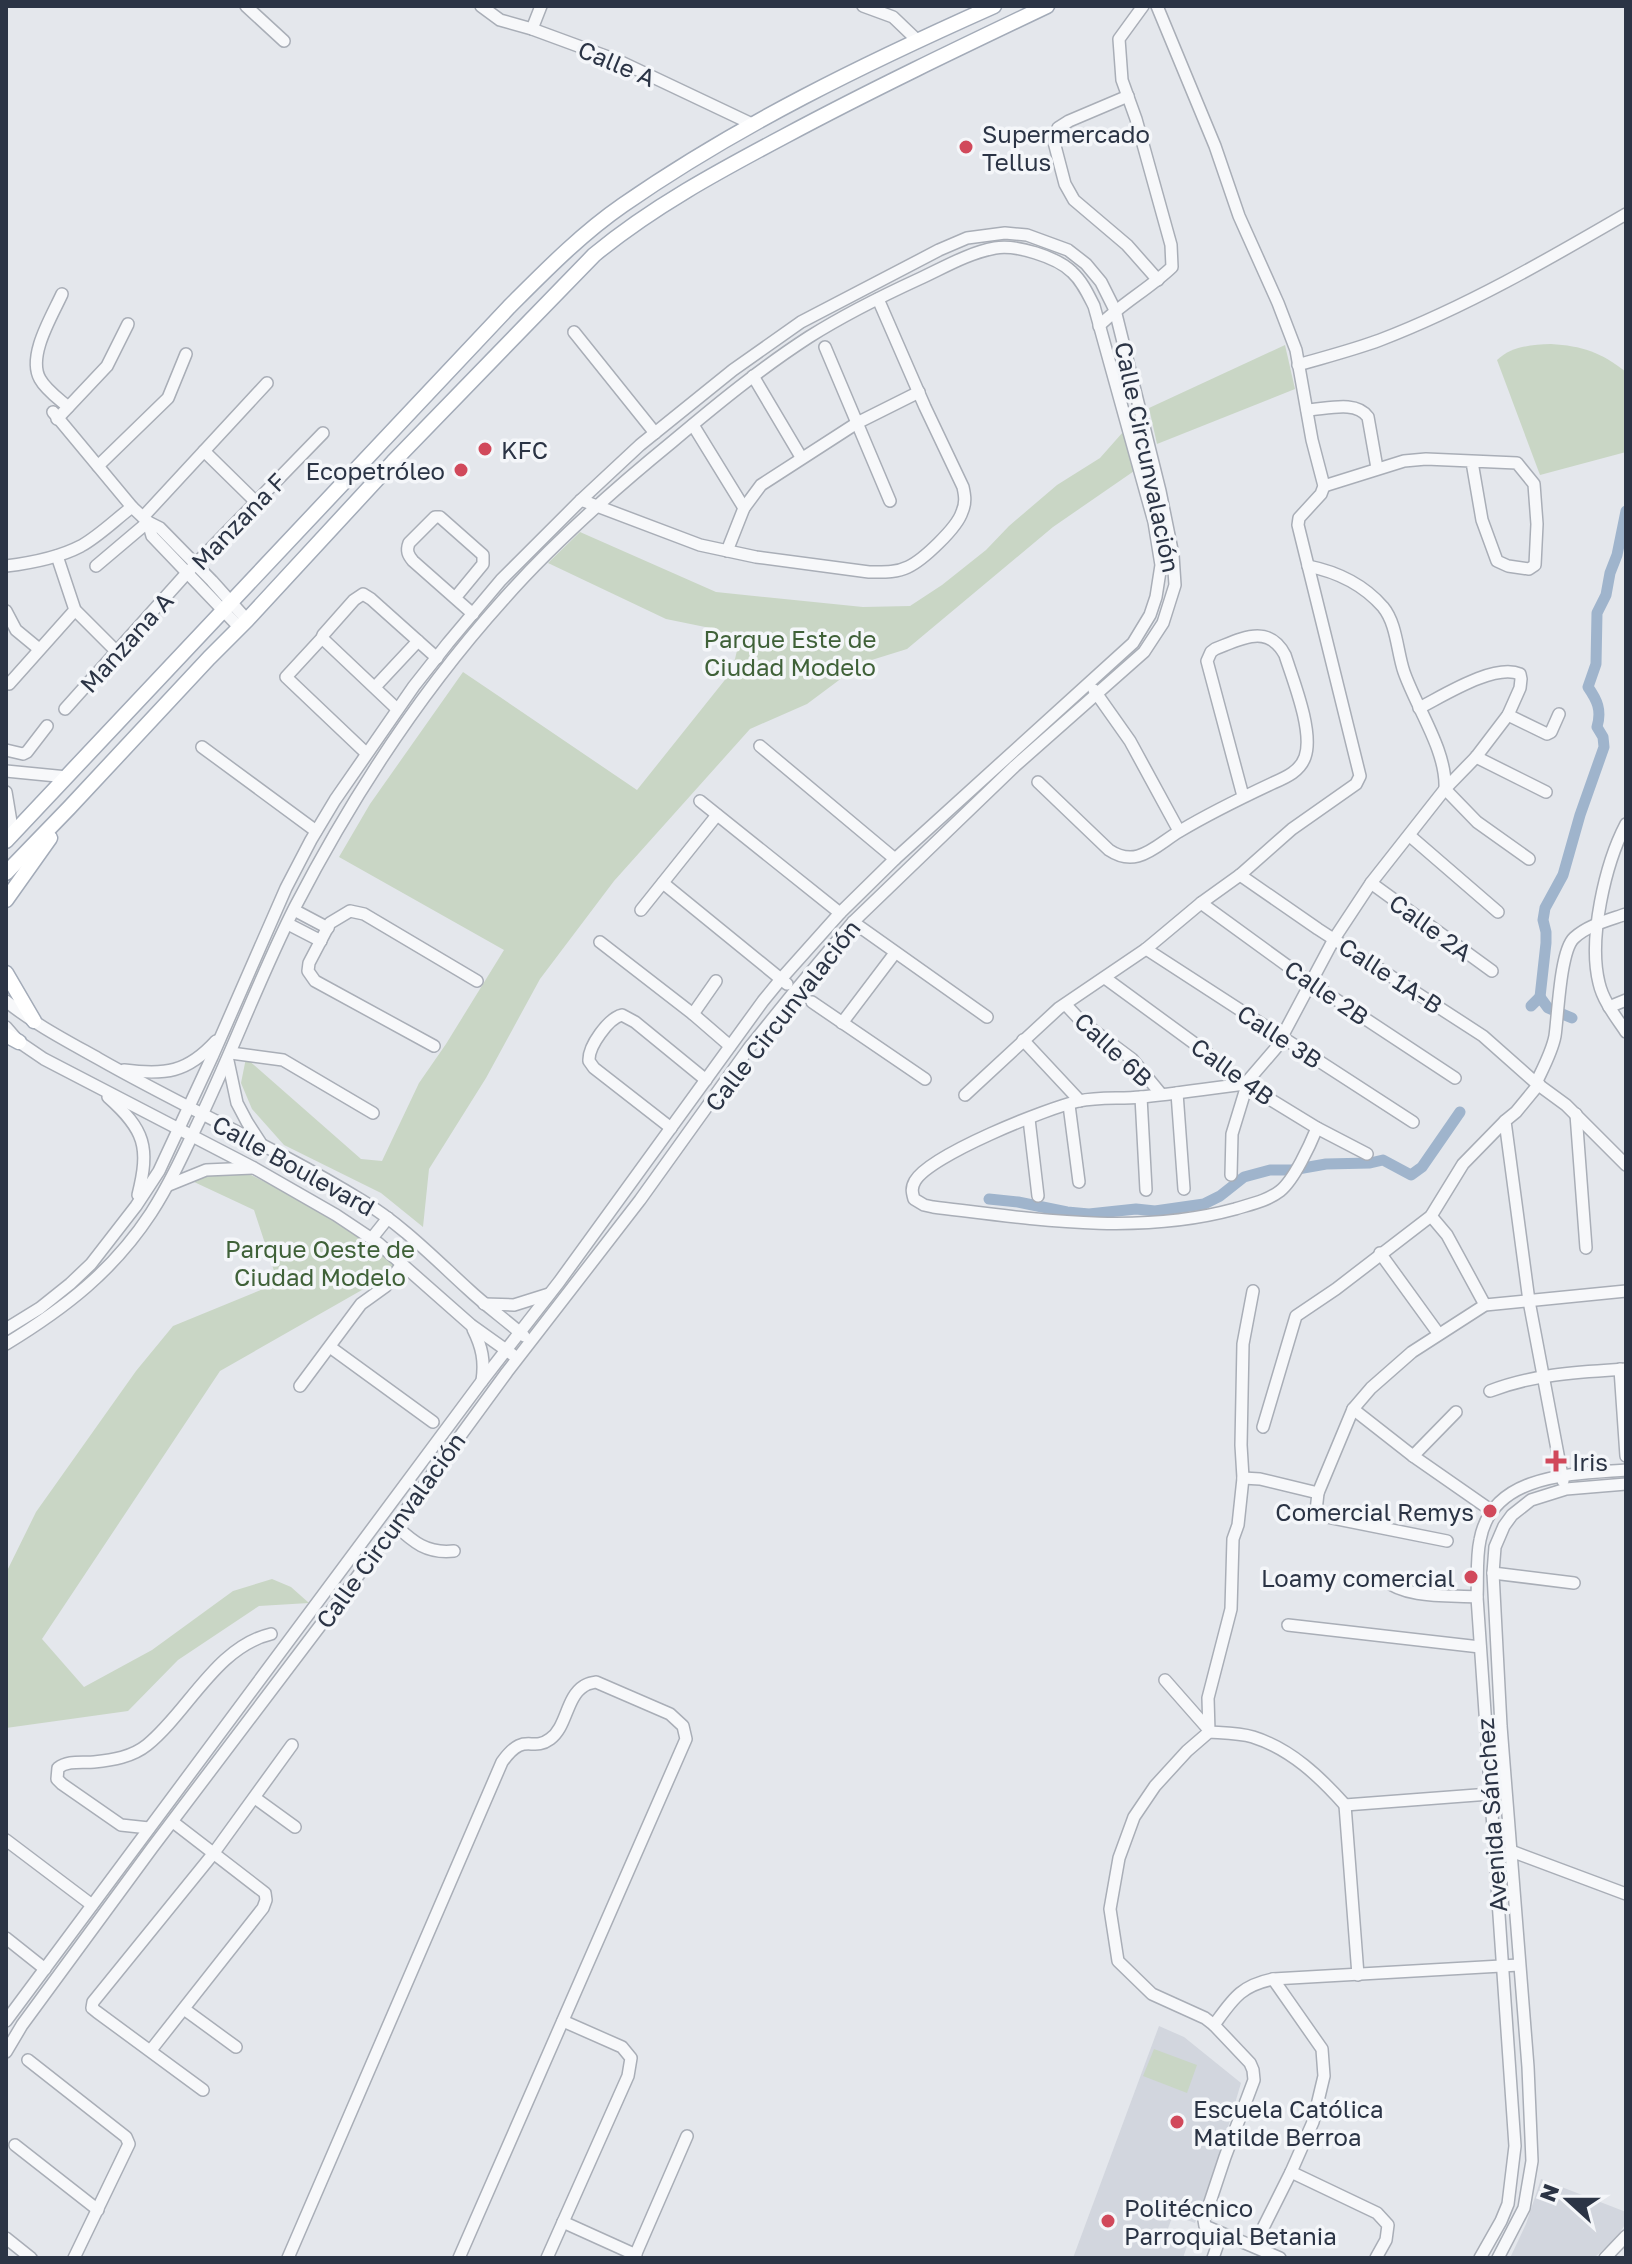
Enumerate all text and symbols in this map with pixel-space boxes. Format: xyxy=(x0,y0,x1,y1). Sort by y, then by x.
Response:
street label: Calle A xyxy=(574,34,660,92)
place label: Supermercado Tellus xyxy=(982,119,1150,176)
marker: Supermercado Tellus xyxy=(957,138,975,156)
street label: Calle Circunvalación xyxy=(1109,339,1187,575)
place label: KFC xyxy=(501,435,548,464)
marker: KFC xyxy=(476,440,494,458)
place label: Ecopetróleo xyxy=(306,456,445,485)
marker: Ecopetróleo xyxy=(452,461,470,479)
street label: Manzana F xyxy=(185,467,291,575)
street label: Manzana A xyxy=(73,586,179,698)
park label: Parque Este de Ciudad Modelo xyxy=(704,624,876,681)
street label: Calle 2A xyxy=(1384,887,1478,967)
street label: Calle Circunvalación xyxy=(698,914,866,1116)
street label: Calle 1A-B xyxy=(1334,931,1448,1019)
street label: Calle 2B xyxy=(1280,953,1374,1031)
street label: Calle 3B xyxy=(1232,998,1328,1074)
street label: Calle 6B xyxy=(1069,1006,1159,1092)
street label: Calle 4B xyxy=(1186,1031,1280,1111)
street label: Calle Boulevard xyxy=(208,1108,380,1222)
park label: Parque Oeste de Ciudad Modelo xyxy=(225,1234,415,1291)
street label: Calle Circunvalación xyxy=(309,1426,471,1634)
place label: Iris xyxy=(1572,1447,1608,1476)
marker: Iris xyxy=(1547,1452,1565,1470)
place label: Comercial Remys xyxy=(1275,1497,1474,1526)
marker: Comercial Remys xyxy=(1481,1502,1499,1520)
place label: Loamy comercial xyxy=(1261,1563,1455,1592)
marker: Loamy comercial xyxy=(1462,1568,1480,1586)
street label: Avenida Sánchez xyxy=(1470,1717,1512,1913)
place label: Escuela Católica Matilde Berroa xyxy=(1193,2094,1384,2151)
marker: Escuela Católica Matilde Berroa xyxy=(1168,2113,1186,2131)
north arrow xyxy=(1528,2160,1608,2240)
text: N xyxy=(1533,2180,1564,2205)
place label: Politécnico Parroquial Betania xyxy=(1124,2193,1337,2250)
marker: Politécnico Parroquial Betania xyxy=(1099,2212,1117,2230)

